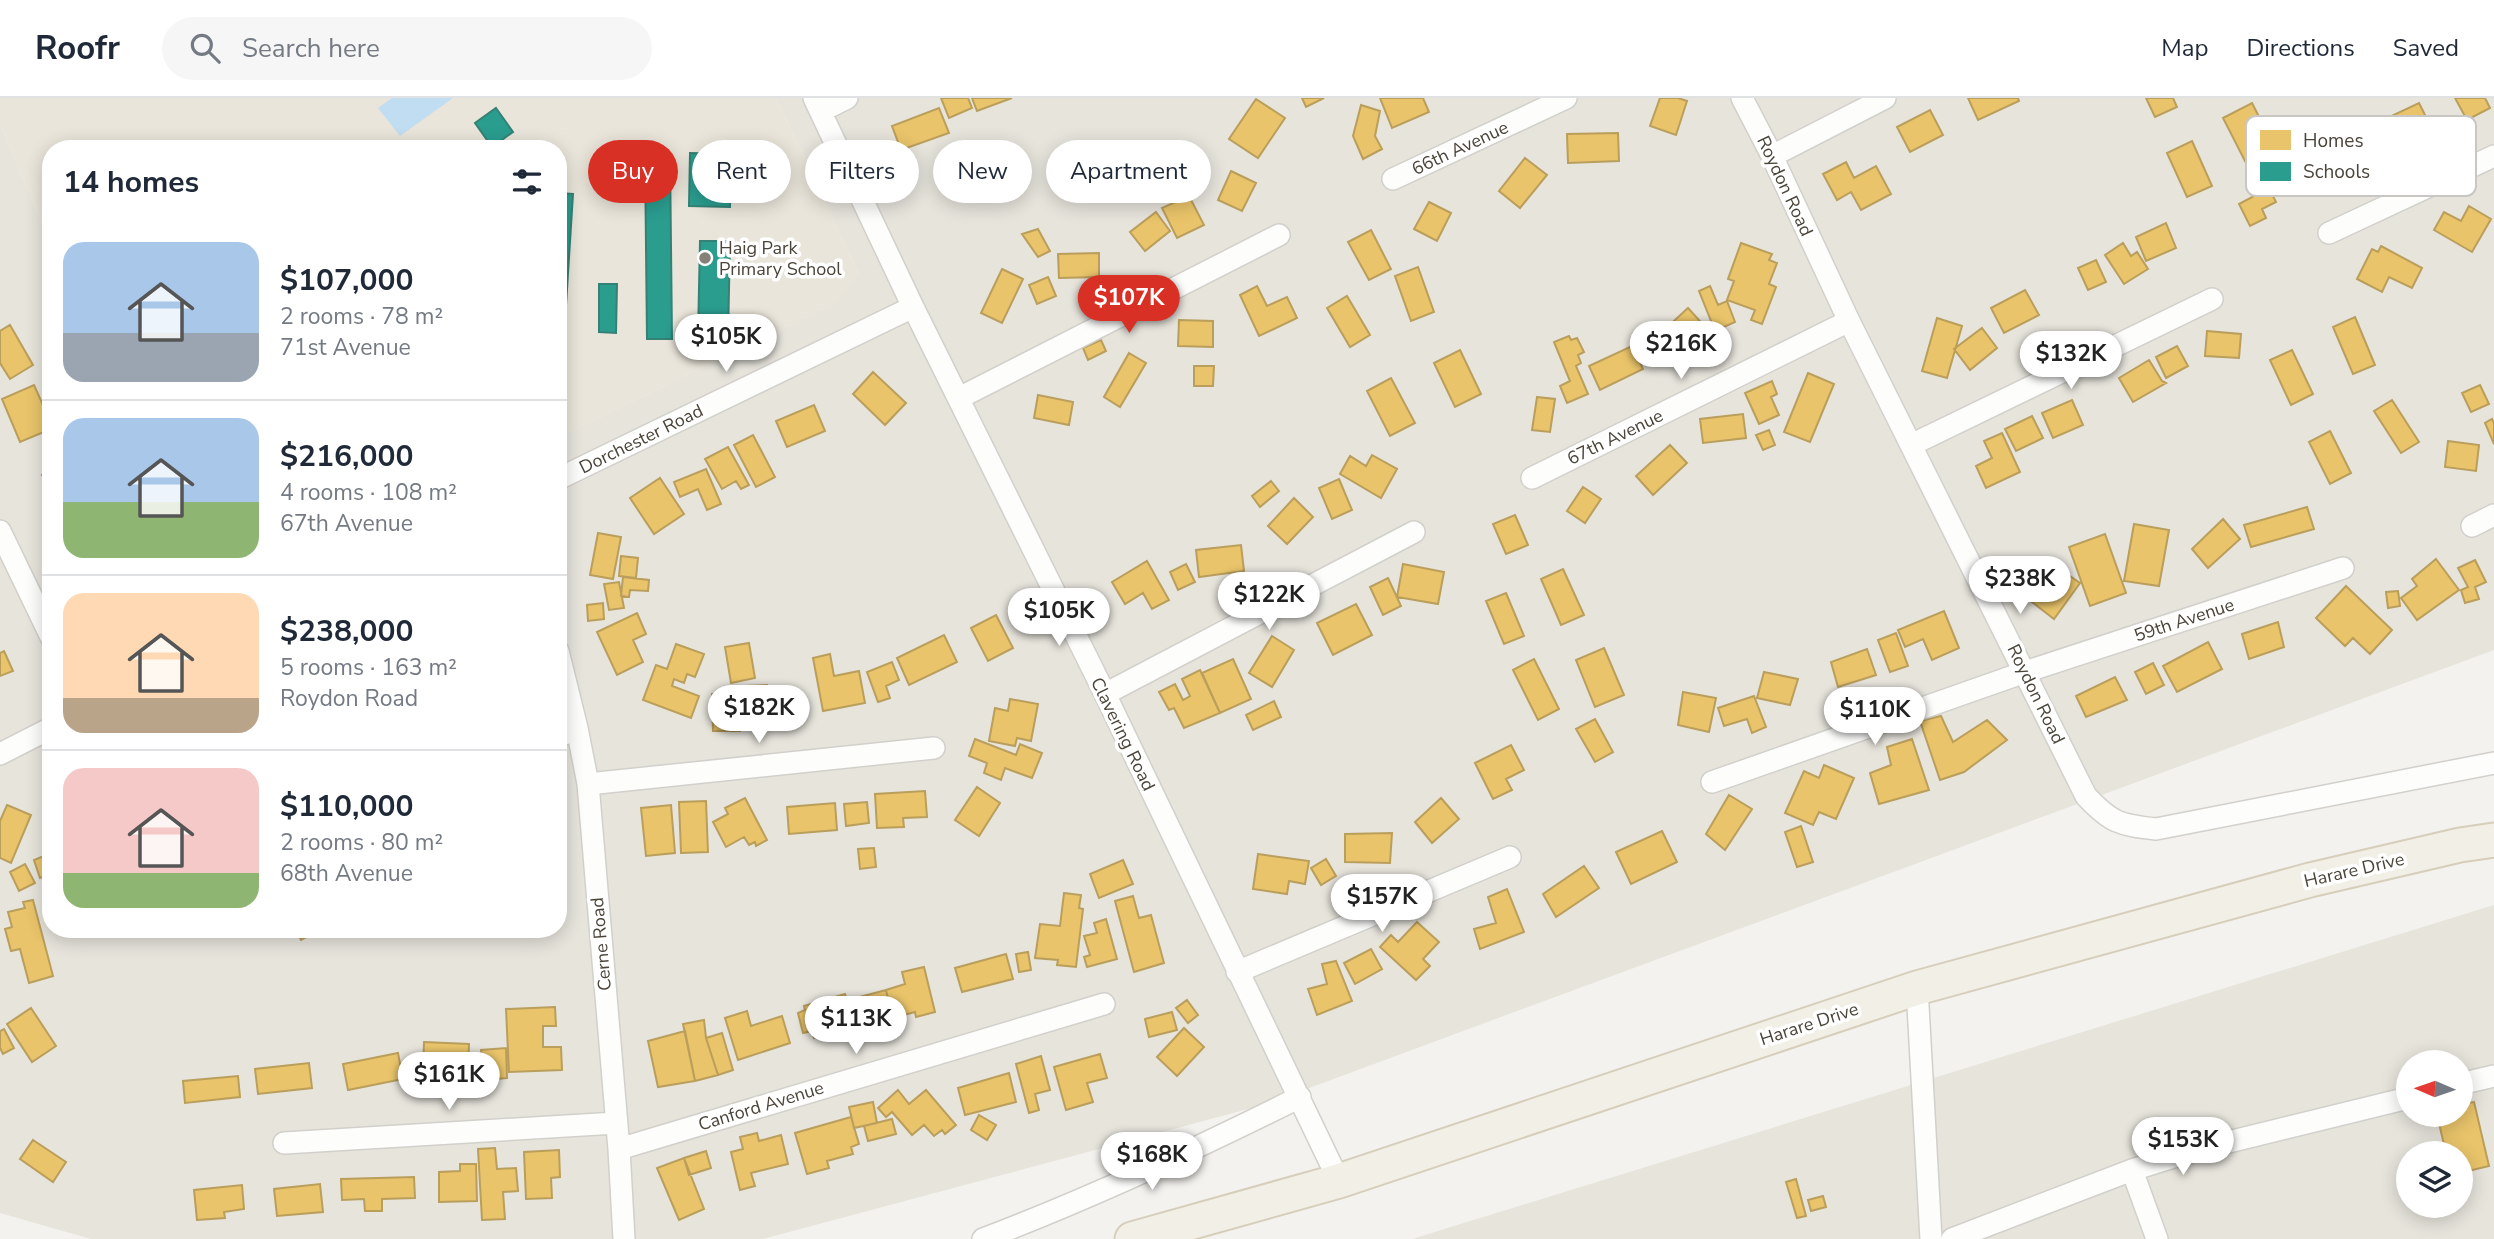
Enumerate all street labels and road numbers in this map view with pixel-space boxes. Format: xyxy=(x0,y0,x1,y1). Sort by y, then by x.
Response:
street label: 66th Avenue xyxy=(1408,115,1512,181)
street label: Roydon Road xyxy=(1751,132,1819,240)
street label: Dorchester Road xyxy=(575,399,707,479)
street label: 67th Avenue xyxy=(1563,403,1667,471)
street label: 59th Avenue xyxy=(2131,593,2237,647)
street label: Roydon Road xyxy=(2002,640,2070,748)
street label: Clavering Road xyxy=(1085,673,1161,795)
street label: Harare Drive xyxy=(2301,847,2407,893)
street label: Cerne Road xyxy=(585,896,617,992)
street label: Harare Drive xyxy=(1757,997,1861,1051)
street label: Canford Avenue xyxy=(695,1076,827,1136)

